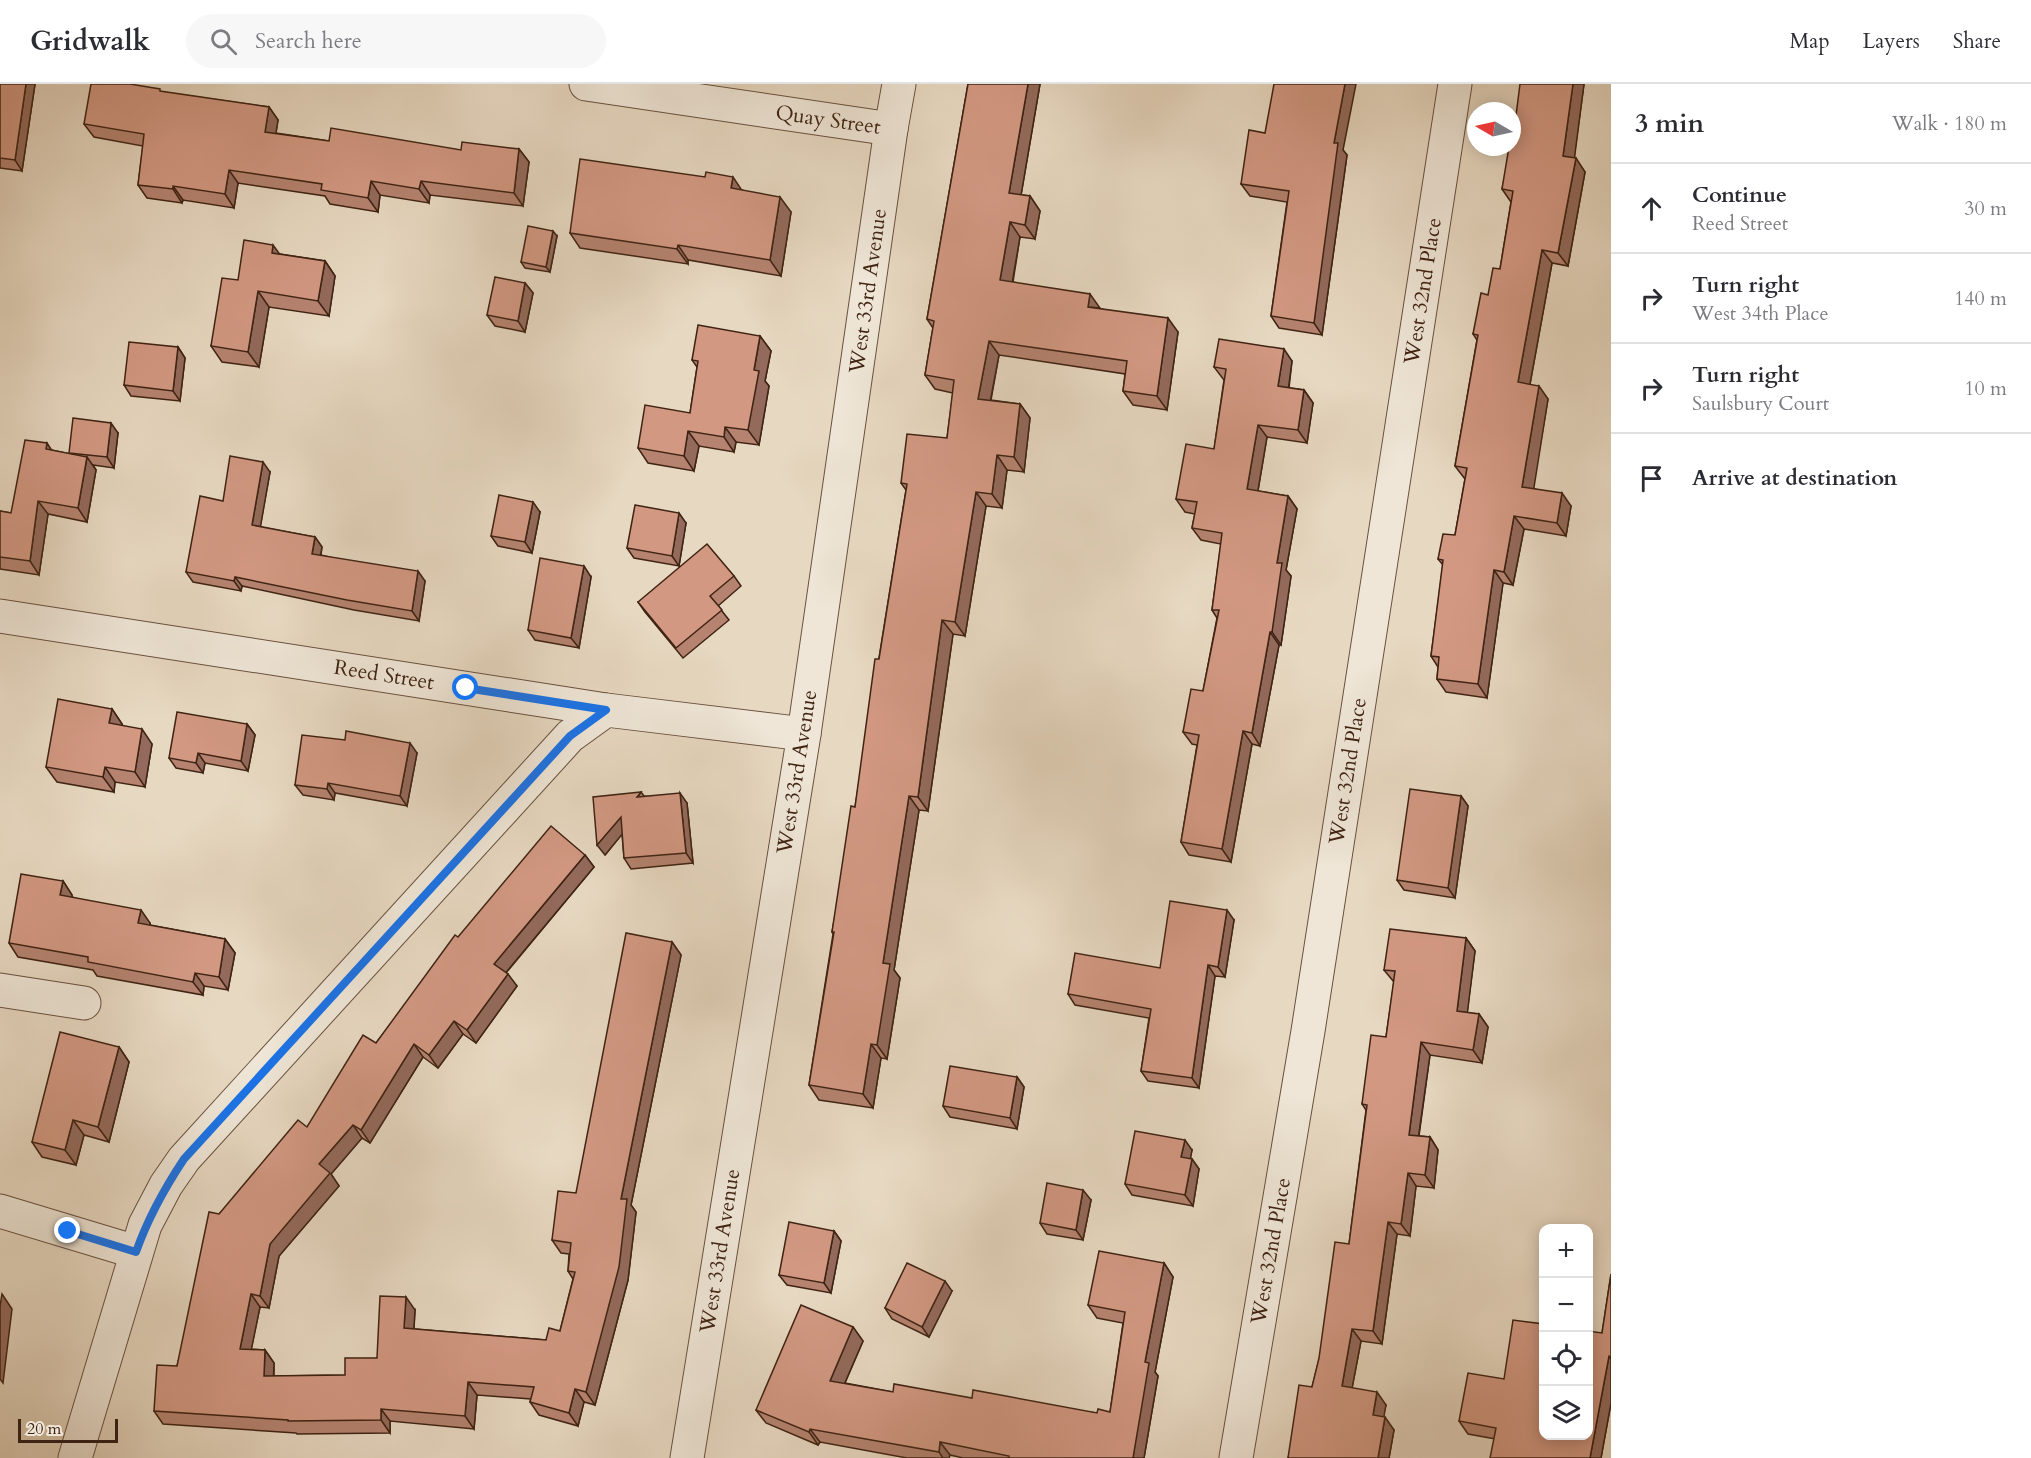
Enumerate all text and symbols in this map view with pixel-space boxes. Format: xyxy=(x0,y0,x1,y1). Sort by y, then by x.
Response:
search box xyxy=(186,14,606,68)
text: Gridwalk xyxy=(30,22,150,60)
icon: search xyxy=(207,25,240,58)
text: Search here xyxy=(255,26,362,56)
text: Map xyxy=(1790,27,1830,56)
text: Layers xyxy=(1863,27,1920,56)
text: Share xyxy=(1953,27,2001,56)
street label: Quay Street xyxy=(774,98,883,142)
north arrow xyxy=(1467,102,1521,156)
text: 3 min xyxy=(1635,106,1704,141)
text: Walk · 180 m xyxy=(1892,110,2007,137)
text: Continue xyxy=(1692,180,1787,210)
icon: ahead xyxy=(1635,192,1668,225)
text: 30 m xyxy=(1964,195,2007,222)
street label: West 33rd Avenue xyxy=(842,207,894,376)
text: Reed Street xyxy=(1692,210,1788,237)
street label: West 32nd Place xyxy=(1397,216,1449,367)
text: Turn right xyxy=(1692,270,1799,300)
icon: right xyxy=(1635,282,1668,315)
text: 140 m xyxy=(1954,285,2007,312)
text: West 34th Place xyxy=(1692,300,1828,327)
text: Turn right xyxy=(1692,360,1799,390)
icon: right xyxy=(1635,372,1668,405)
text: 10 m xyxy=(1964,375,2007,402)
text: Saulsbury Court xyxy=(1692,390,1829,417)
icon: arrive xyxy=(1635,462,1668,495)
text: Arrive at destination xyxy=(1692,463,1897,493)
street label: Reed Street xyxy=(332,653,436,697)
route start xyxy=(452,674,478,700)
street label: West 33rd Avenue xyxy=(770,688,824,857)
street label: West 32nd Place xyxy=(1322,696,1374,847)
street label: West 33rd Avenue xyxy=(693,1167,747,1336)
street label: West 32nd Place xyxy=(1244,1175,1298,1328)
route end xyxy=(54,1217,80,1243)
map controls xyxy=(1539,1224,1593,1440)
button: + xyxy=(1539,1224,1593,1278)
button: − xyxy=(1539,1278,1593,1332)
button: locate xyxy=(1539,1332,1593,1386)
button: layers xyxy=(1539,1386,1593,1440)
scale bar xyxy=(18,1416,118,1444)
text: 20 m xyxy=(27,1418,61,1440)

